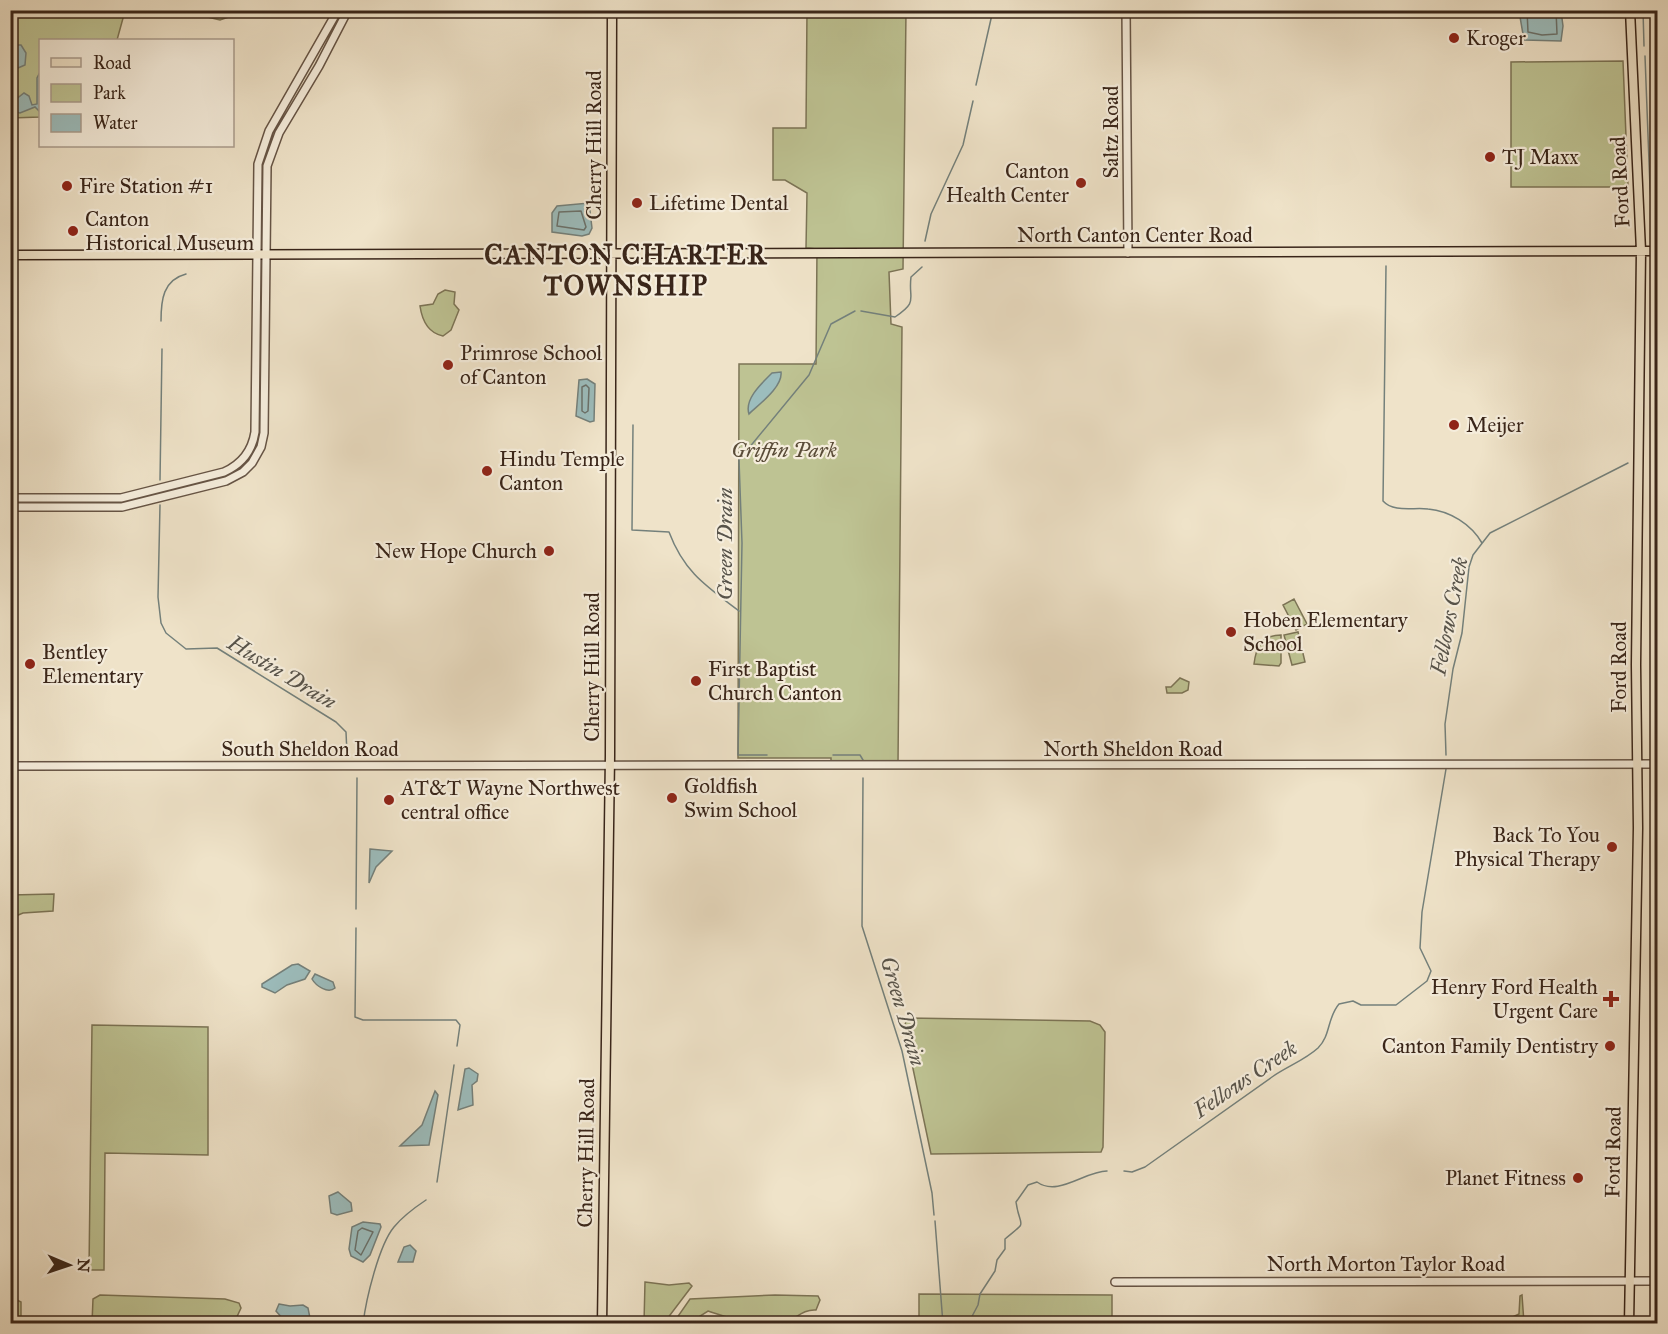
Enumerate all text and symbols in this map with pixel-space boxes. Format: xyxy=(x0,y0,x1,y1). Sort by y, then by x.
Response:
place label: Kroger xyxy=(1466,25,1526,51)
marker: Kroger xyxy=(1447,31,1461,45)
legend xyxy=(39,39,234,147)
text: Road xyxy=(93,52,131,74)
street label: Cherry Hill Road xyxy=(581,70,607,220)
text: Park xyxy=(93,82,126,104)
street label: Saltz Road xyxy=(1098,85,1124,178)
text: Water xyxy=(93,112,138,134)
street label: Ford Road xyxy=(1605,135,1635,228)
place label: TJ Maxx xyxy=(1502,144,1579,170)
marker: TJ Maxx xyxy=(1483,150,1497,164)
place label: Canton Health Center xyxy=(946,158,1069,208)
place label: Fire Station #1 xyxy=(79,173,213,199)
marker: Canton Health Center xyxy=(1074,176,1088,190)
marker: Fire Station #1 xyxy=(60,179,74,193)
place label: Lifetime Dental xyxy=(649,190,789,216)
marker: Lifetime Dental xyxy=(630,196,644,210)
place label: Canton Historical Museum xyxy=(85,206,254,256)
street label: North Canton Center Road xyxy=(1017,222,1253,248)
marker: Canton Historical Museum xyxy=(66,224,80,238)
district label: CANTON CHARTER TOWNSHIP xyxy=(484,238,768,302)
place label: Primrose School of Canton xyxy=(460,340,603,390)
marker: Primrose School of Canton xyxy=(441,358,455,372)
place label: Meijer xyxy=(1466,412,1524,438)
marker: Meijer xyxy=(1447,418,1461,432)
park label: Griffin Park xyxy=(731,437,837,463)
place label: Hindu Temple Canton xyxy=(499,446,625,496)
marker: Hindu Temple Canton xyxy=(480,464,494,478)
water label: Green Drain xyxy=(711,487,738,600)
place label: New Hope Church xyxy=(375,538,537,564)
marker: New Hope Church xyxy=(542,544,556,558)
water label: Fellows Creek xyxy=(1424,554,1474,678)
street label: Cherry Hill Road xyxy=(579,592,605,742)
place label: Hoben Elementary School xyxy=(1243,607,1409,657)
street label: Ford Road xyxy=(1606,621,1632,713)
marker: Hoben Elementary School xyxy=(1224,625,1238,639)
water label: Hustin Drain xyxy=(222,628,342,715)
place label: Bentley Elementary xyxy=(42,639,144,689)
place label: First Baptist Church Canton xyxy=(708,656,842,706)
marker: Bentley Elementary xyxy=(23,657,37,671)
marker: First Baptist Church Canton xyxy=(689,674,703,688)
street label: South Sheldon Road xyxy=(221,736,399,762)
street label: North Sheldon Road xyxy=(1043,736,1223,762)
place label: Goldfish Swim School xyxy=(684,773,798,823)
place label: AT&T Wayne Northwest central office xyxy=(400,775,621,825)
marker: Goldfish Swim School xyxy=(665,791,679,805)
marker: AT&T Wayne Northwest central office xyxy=(382,793,396,807)
place label: Back To You Physical Therapy xyxy=(1454,822,1601,872)
marker: Back To You Physical Therapy xyxy=(1605,840,1619,854)
water label: Green Drain xyxy=(874,953,932,1070)
place label: Henry Ford Health Urgent Care xyxy=(1431,974,1598,1024)
marker: Henry Ford Health Urgent Care xyxy=(1602,990,1620,1008)
place label: Canton Family Dentistry xyxy=(1382,1033,1599,1059)
water label: Fellows Creek xyxy=(1187,1034,1302,1124)
marker: Canton Family Dentistry xyxy=(1603,1039,1617,1053)
street label: Cherry Hill Road xyxy=(572,1078,600,1228)
street label: Ford Road xyxy=(1599,1106,1627,1198)
place label: Planet Fitness xyxy=(1445,1165,1566,1191)
marker: Planet Fitness xyxy=(1571,1171,1585,1185)
north arrow xyxy=(39,1235,99,1295)
street label: North Morton Taylor Road xyxy=(1267,1251,1506,1277)
text: N xyxy=(74,1258,93,1273)

